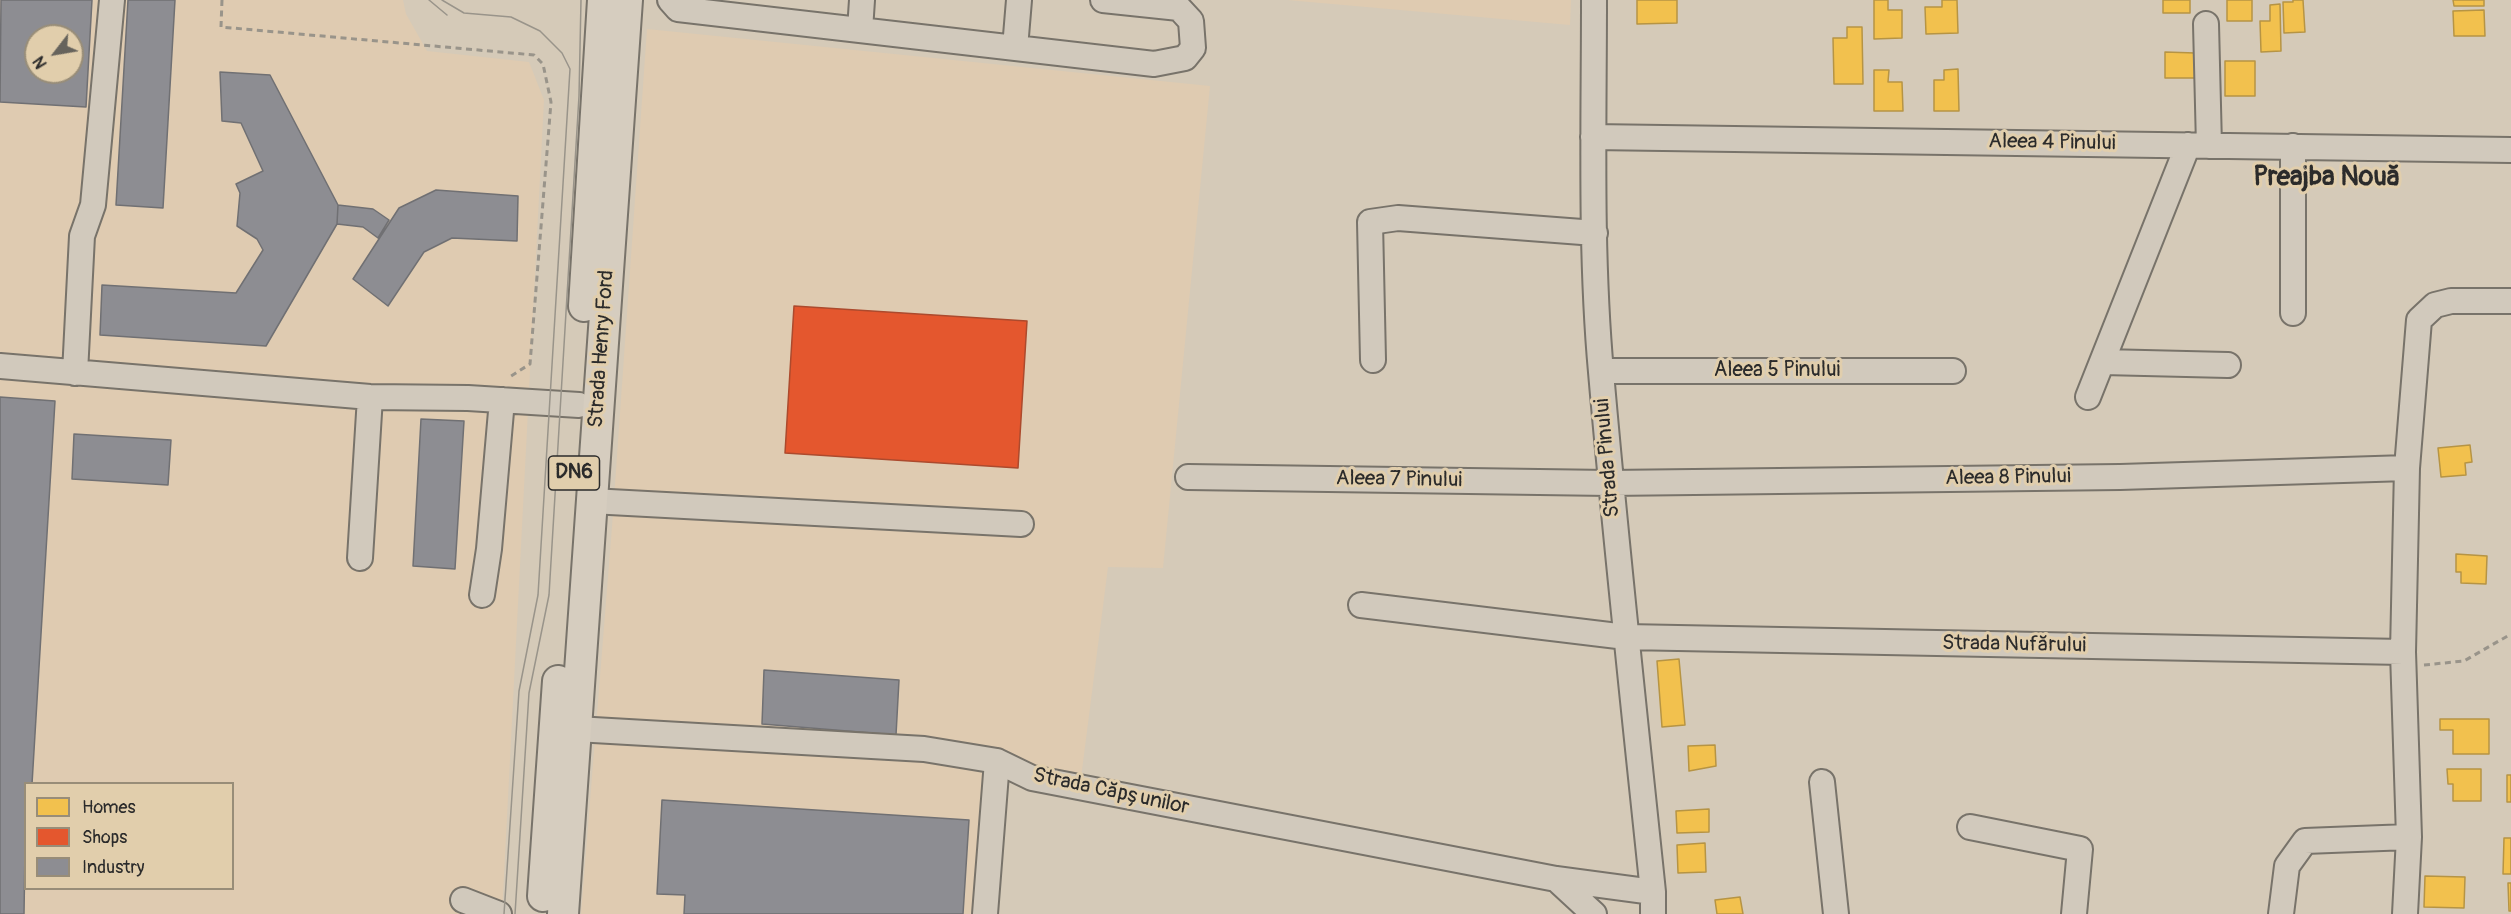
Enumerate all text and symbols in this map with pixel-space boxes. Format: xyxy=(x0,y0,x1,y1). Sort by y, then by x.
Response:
north arrow xyxy=(24,24,84,84)
text: N xyxy=(29,52,52,72)
street label: Aleea 4 Pinului xyxy=(1988,129,2116,157)
district label: Preajba Nouă xyxy=(2253,162,2401,194)
street label: Strada Henry Ford xyxy=(584,269,620,429)
street label: Aleea 5 Pinului xyxy=(1714,358,1840,384)
street label: Strada Pinului xyxy=(1590,397,1626,519)
road number: DN6 xyxy=(548,456,600,490)
street label: Aleea 8 Pinului xyxy=(1945,464,2071,492)
street label: Aleea 7 Pinului xyxy=(1336,466,1462,494)
street label: Strada Nufărului xyxy=(1942,631,2086,659)
street label: Strada Căpșunilor xyxy=(1031,763,1191,821)
legend xyxy=(24,782,234,890)
text: Homes xyxy=(82,796,135,819)
text: Shops xyxy=(82,826,127,849)
text: Industry xyxy=(82,856,145,879)

